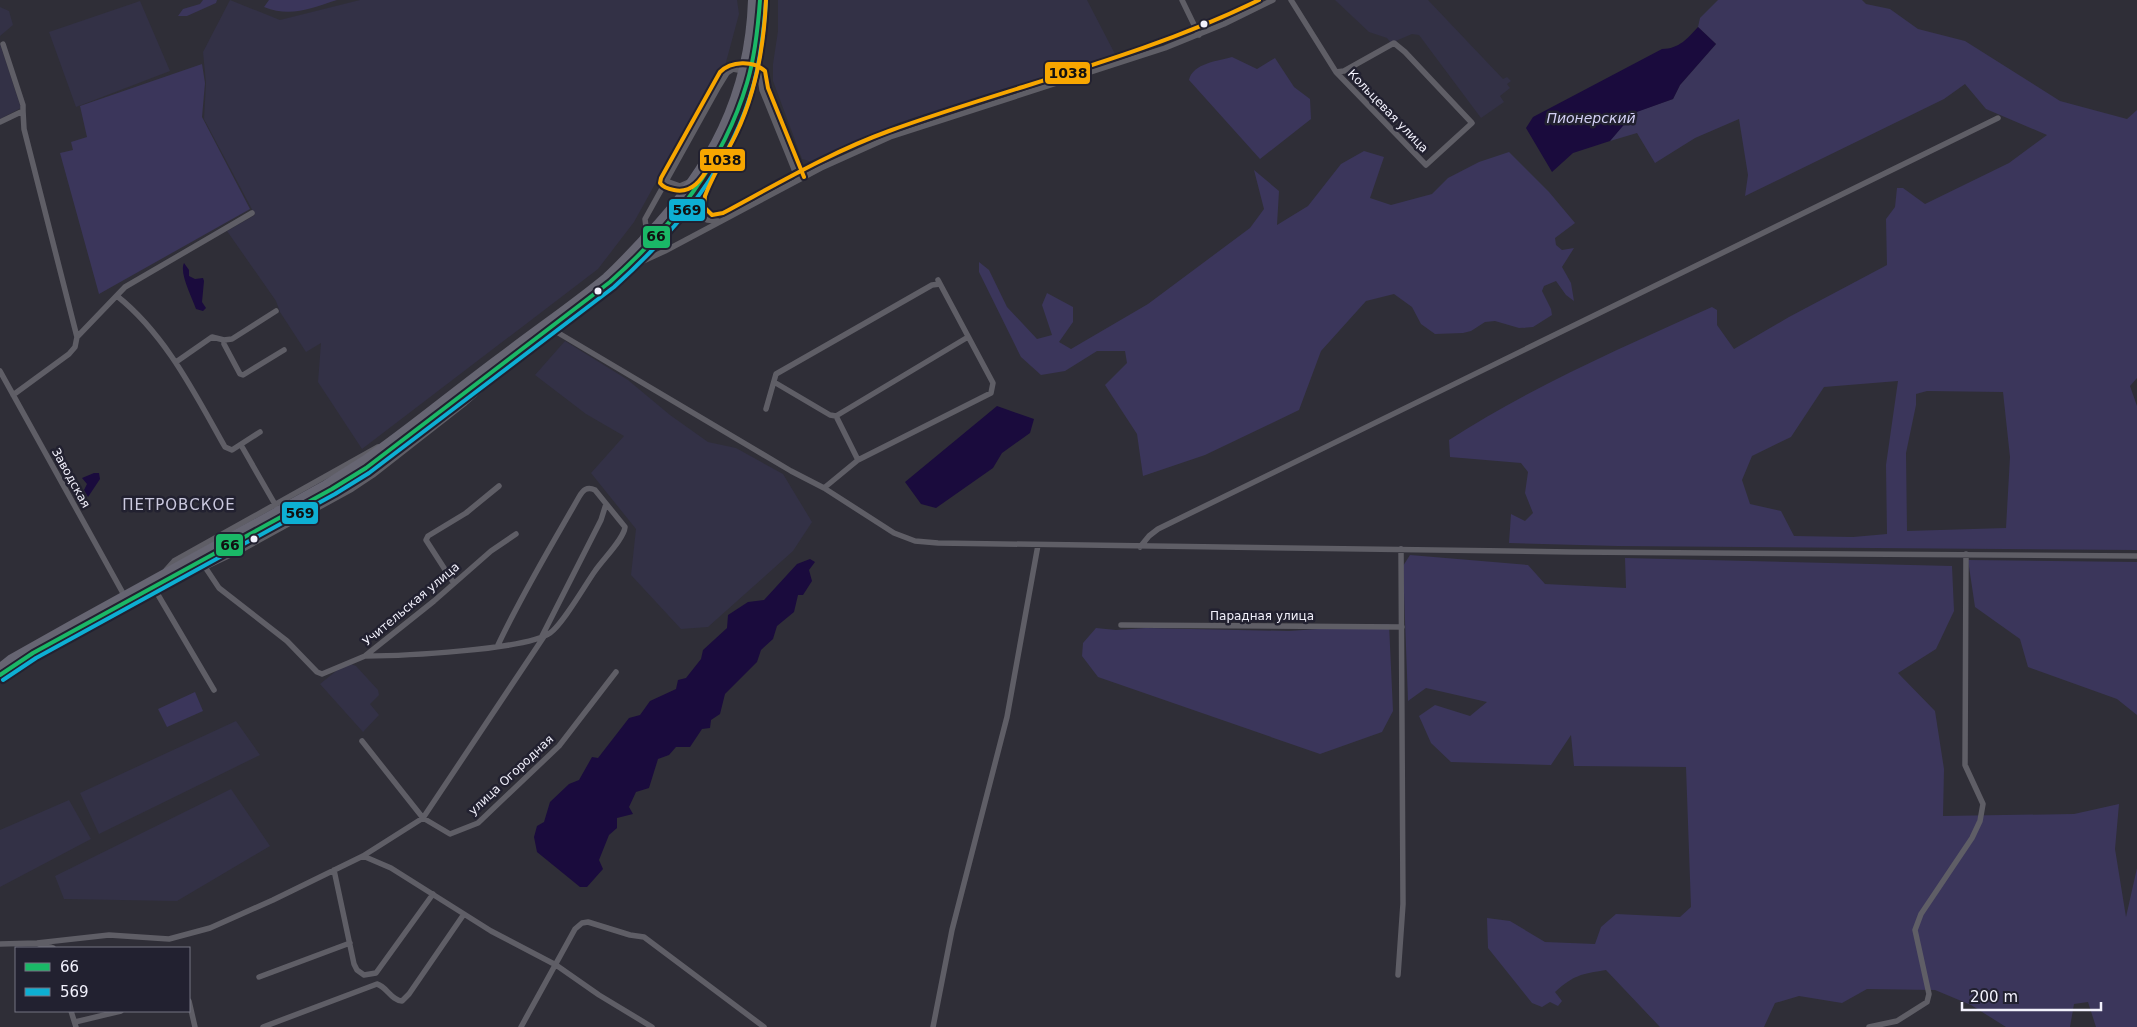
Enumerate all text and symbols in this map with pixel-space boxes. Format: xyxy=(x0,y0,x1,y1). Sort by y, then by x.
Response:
unlabelled marker xyxy=(1199,19,1209,29)
line badge: 1038 xyxy=(1044,61,1091,85)
text: 1038 xyxy=(1049,65,1087,81)
street label: Кольцевая улица xyxy=(1345,67,1431,155)
water label: Пионерский xyxy=(1546,110,1636,126)
line badge: 1038 xyxy=(699,148,746,172)
text: 1038 xyxy=(703,152,741,168)
line badge: 569 xyxy=(668,198,706,222)
text: 569 xyxy=(672,202,702,218)
line badge: 66 xyxy=(642,225,671,249)
text: 66 xyxy=(646,228,666,244)
unlabelled marker xyxy=(593,286,603,296)
street label: Заводская xyxy=(49,446,93,510)
district label: ПЕТРОВСКОЕ xyxy=(122,496,236,514)
line badge: 569 xyxy=(281,501,319,525)
text: 569 xyxy=(285,505,315,521)
line badge: 66 xyxy=(215,533,244,557)
unlabelled marker xyxy=(249,534,259,544)
text: 66 xyxy=(220,537,240,553)
street label: Учительская улица xyxy=(360,560,462,648)
street label: Парадная улица xyxy=(1210,609,1314,623)
street label: улица Огородная xyxy=(466,732,556,818)
legend xyxy=(15,947,190,1012)
text: 66 xyxy=(60,958,79,976)
scale bar xyxy=(1962,980,2101,1012)
text: 569 xyxy=(60,983,89,1001)
text: 200 m xyxy=(1970,988,2018,1006)

